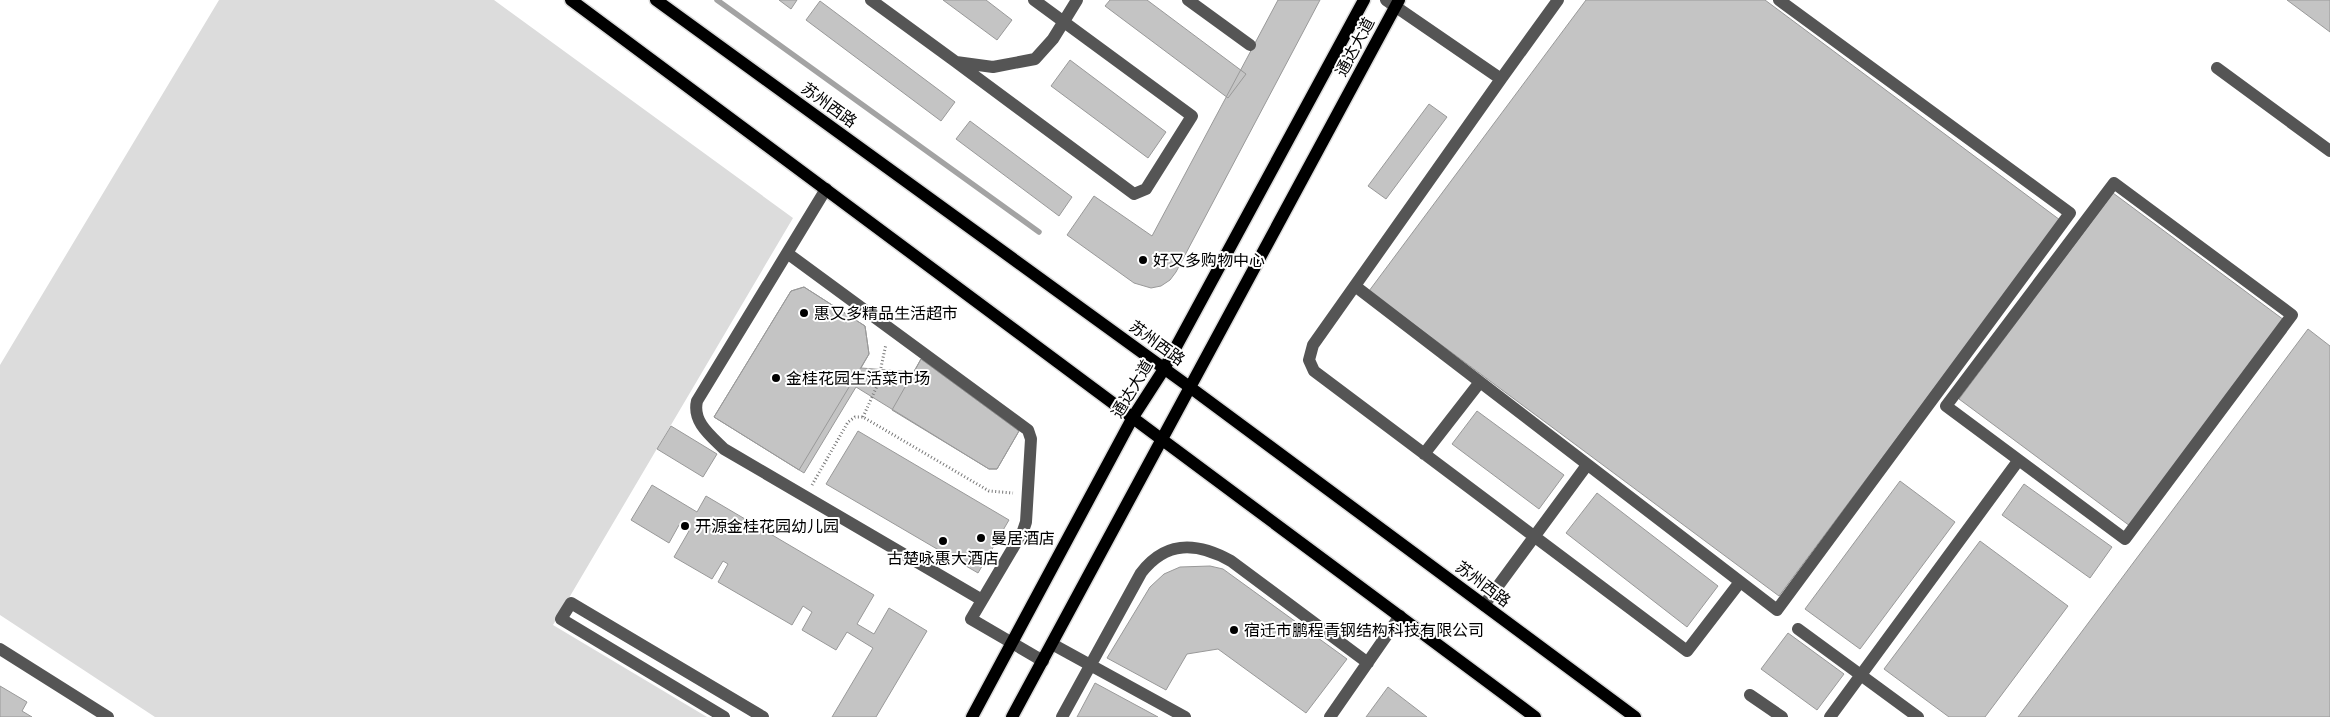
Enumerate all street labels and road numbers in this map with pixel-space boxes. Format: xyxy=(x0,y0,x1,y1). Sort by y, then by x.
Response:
street label: 通达大道 xyxy=(1330,13,1380,81)
street label: 苏州西路 xyxy=(796,77,862,133)
street label: 苏州西路 xyxy=(1124,315,1190,371)
street label: 通达大道 xyxy=(1106,356,1158,422)
street label: 苏州西路 xyxy=(1451,556,1515,612)

